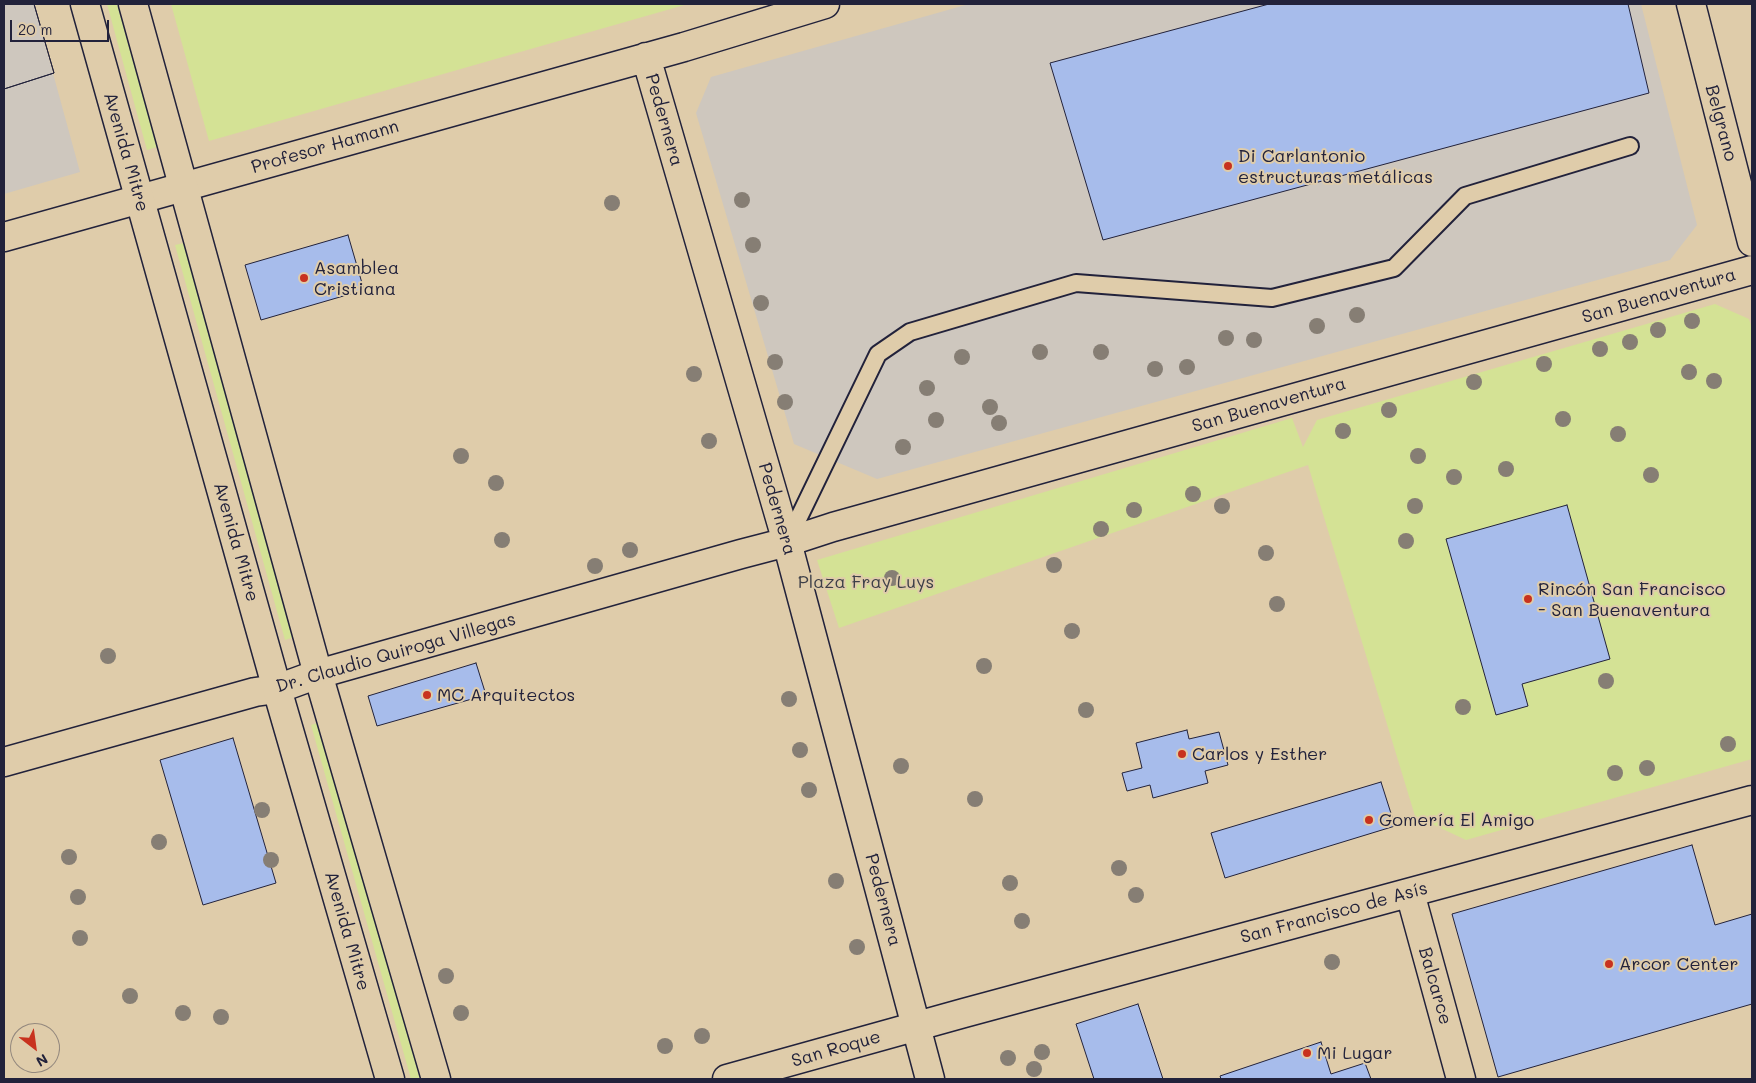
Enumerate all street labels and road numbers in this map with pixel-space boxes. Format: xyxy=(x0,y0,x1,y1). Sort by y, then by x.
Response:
street label: Pedernera xyxy=(641,71,687,169)
street label: Belgrano xyxy=(1700,82,1742,164)
street label: Avenida Mitre xyxy=(99,90,153,214)
street label: Profesor Hamann xyxy=(249,116,401,178)
street label: San Buenaventura xyxy=(1580,264,1738,328)
street label: San Buenaventura xyxy=(1190,373,1348,437)
street label: Pedernera xyxy=(754,460,800,558)
street label: Avenida Mitre xyxy=(209,480,263,604)
street label: Dr. Claudio Quiroga Villegas xyxy=(274,608,518,698)
street label: Pedernera xyxy=(860,851,906,949)
street label: Avenida Mitre xyxy=(320,869,374,993)
street label: San Francisco de Asís xyxy=(1238,878,1430,948)
street label: Balcarce xyxy=(1414,945,1456,1027)
street label: San Roque xyxy=(789,1026,883,1072)

